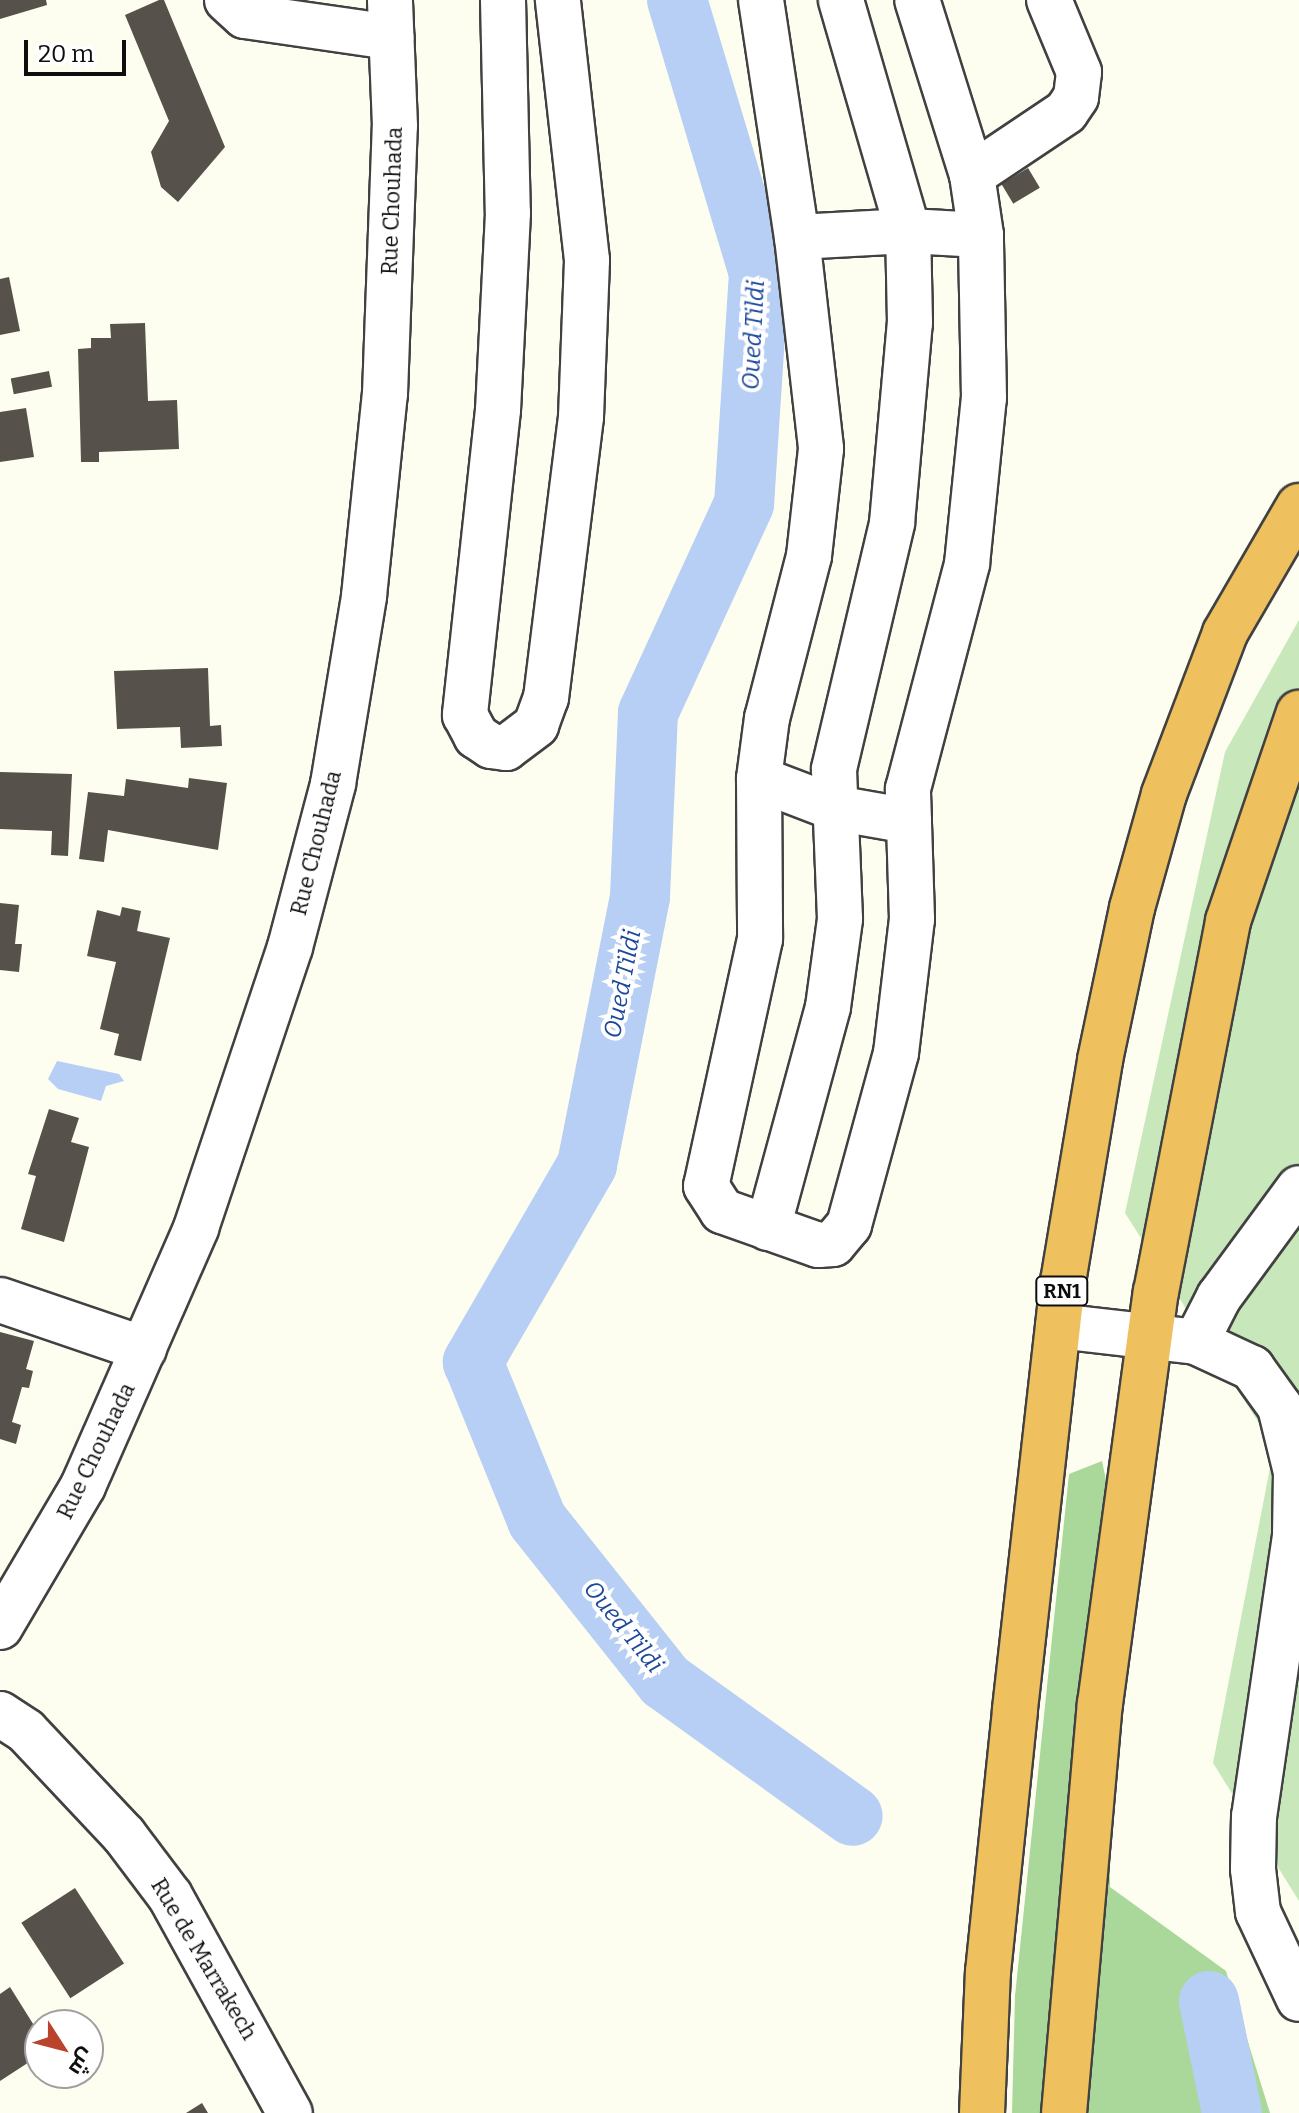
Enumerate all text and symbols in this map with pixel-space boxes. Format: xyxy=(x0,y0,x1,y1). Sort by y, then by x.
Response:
scale bar xyxy=(28,24,130,74)
text: 20 m xyxy=(38,40,94,68)
street label: Rue Chouhada xyxy=(376,126,408,276)
water label: Oued Tildi xyxy=(737,279,771,391)
street label: Rue Chouhada xyxy=(285,768,347,918)
water label: Oued Tildi xyxy=(598,927,648,1041)
road number: RN1 xyxy=(1034,1275,1090,1307)
street label: Rue Chouhada xyxy=(52,1379,140,1523)
water label: Oued Tildi xyxy=(577,1575,669,1679)
street label: Rue de Marrakech xyxy=(145,1873,263,2045)
north arrow xyxy=(24,2009,104,2089)
text: ش xyxy=(63,2043,101,2082)

